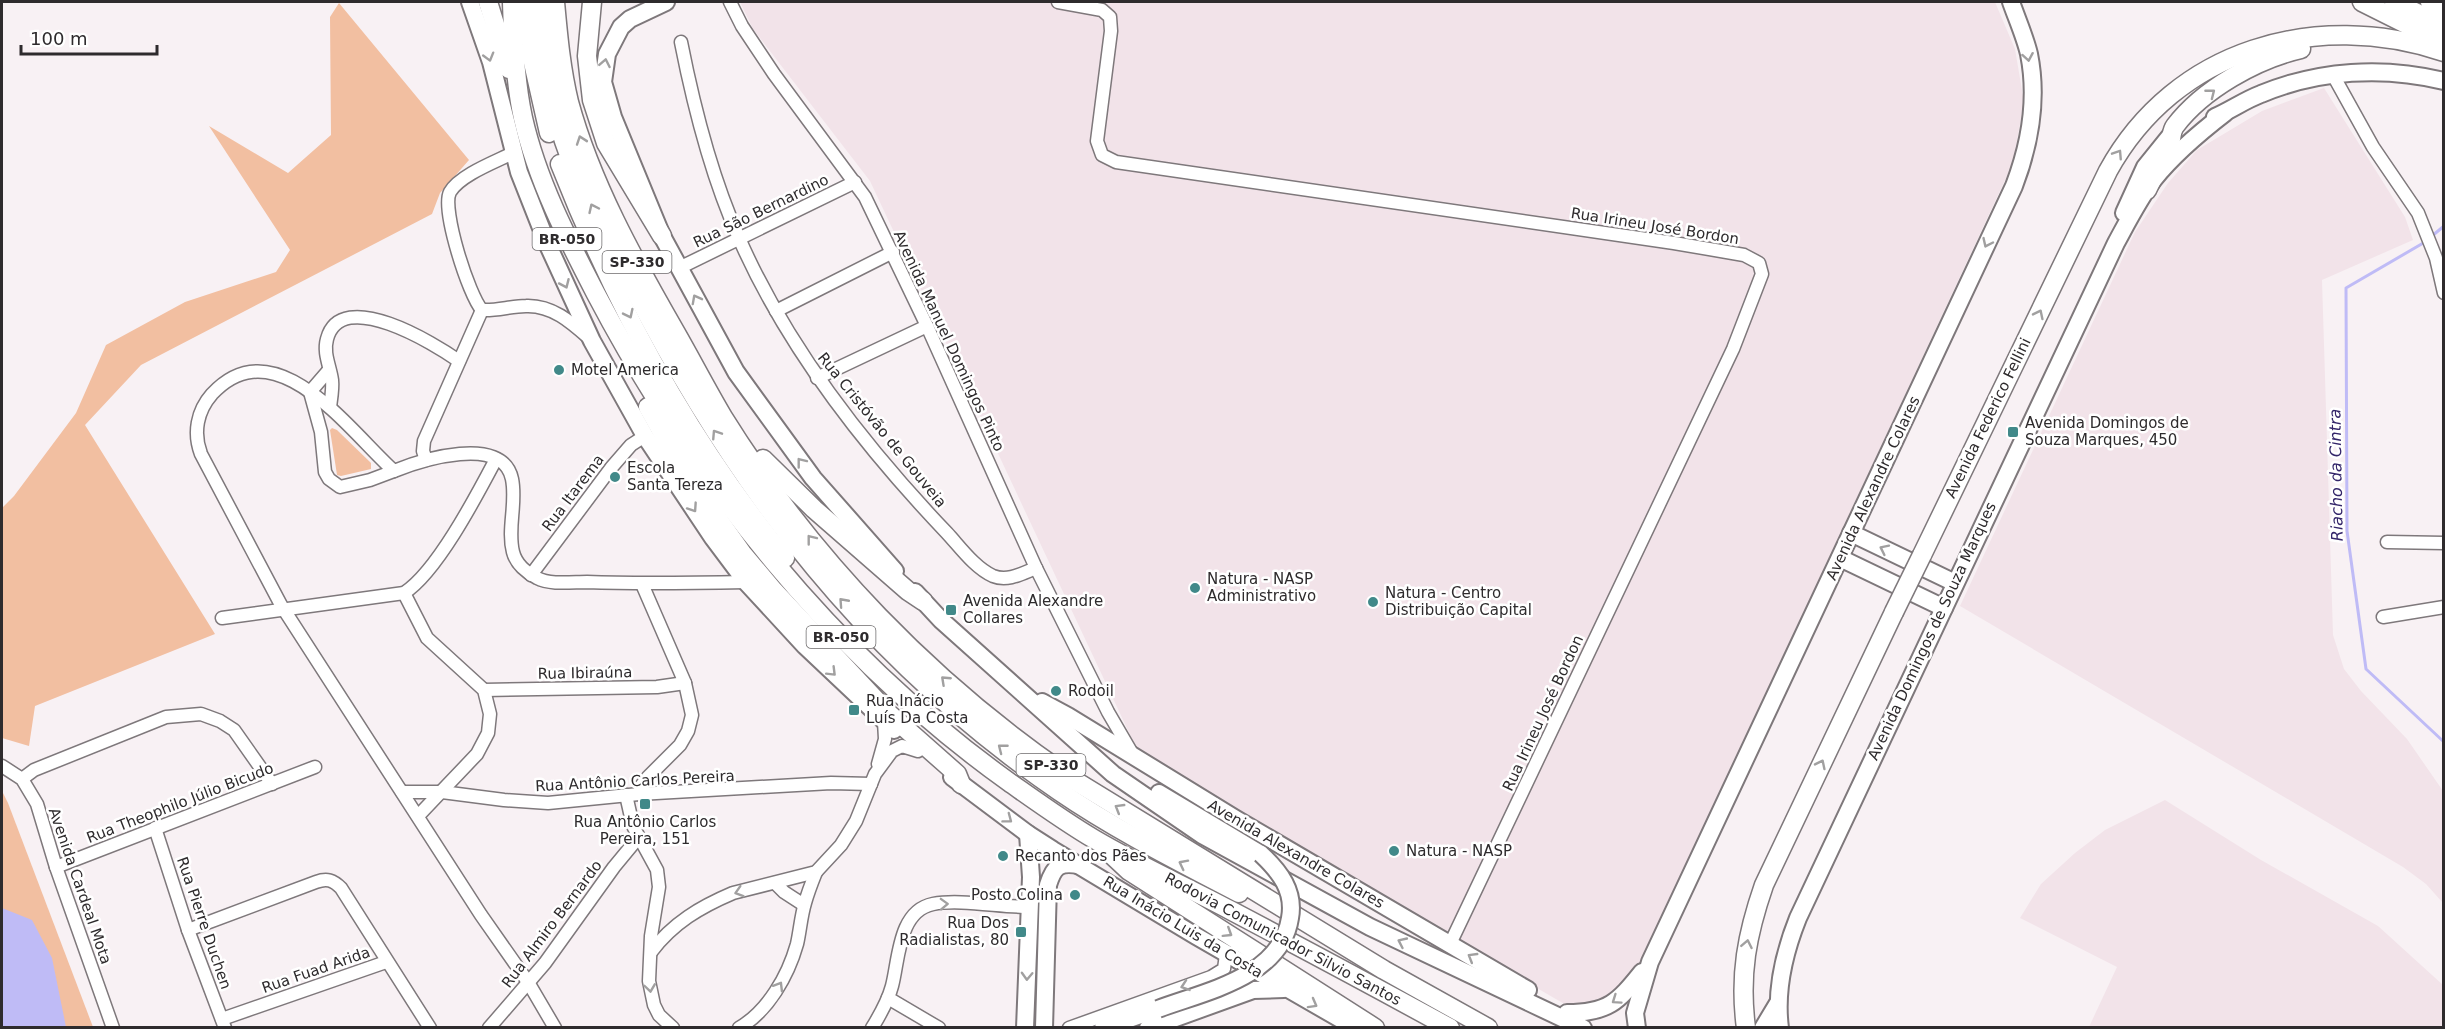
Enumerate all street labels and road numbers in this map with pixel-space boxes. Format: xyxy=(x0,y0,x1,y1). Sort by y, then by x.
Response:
street label: Rua São Bernardino xyxy=(690,170,832,252)
street label: Rua Irineu José Bordon xyxy=(1570,204,1740,248)
road number: BR-050 xyxy=(532,228,602,250)
street label: Avenida Manuel Domingos Pinto xyxy=(890,228,1008,454)
road number: SP-330 xyxy=(602,251,672,273)
street label: Avenida Federico Fellini xyxy=(1941,335,2035,501)
street label: Rua Cristóvão de Gouveia xyxy=(814,349,950,511)
street label: Avenida Alexandre Colares xyxy=(1822,393,1924,583)
street label: Rua Itarema xyxy=(538,451,608,535)
street label: Avenida Domingos de Souza Marques xyxy=(1864,499,2000,763)
road number: BR-050 xyxy=(806,626,876,648)
street label: Rua Irineu José Bordon xyxy=(1499,632,1587,794)
street label: Rua Ibiraúna xyxy=(537,663,633,683)
road number: SP-330 xyxy=(1016,754,1086,776)
street label: Rua Theophilo Júlio Bicudo xyxy=(84,759,276,847)
street label: Rua Antônio Carlos Pereira xyxy=(535,767,735,795)
street label: Avenida Alexandre Colares xyxy=(1205,796,1388,912)
street label: Avenida Cardeal Mota xyxy=(45,805,115,967)
street label: Rua Pierre Duchen xyxy=(173,855,235,991)
street label: Rua Almiro Bernardo xyxy=(498,857,606,991)
street label: Rodovia Comunicador Silvio Santos xyxy=(1162,869,1404,1009)
street label: Rua Inácio Luis da Costa xyxy=(1100,872,1266,982)
street label: Rua Fuad Arida xyxy=(259,943,373,997)

